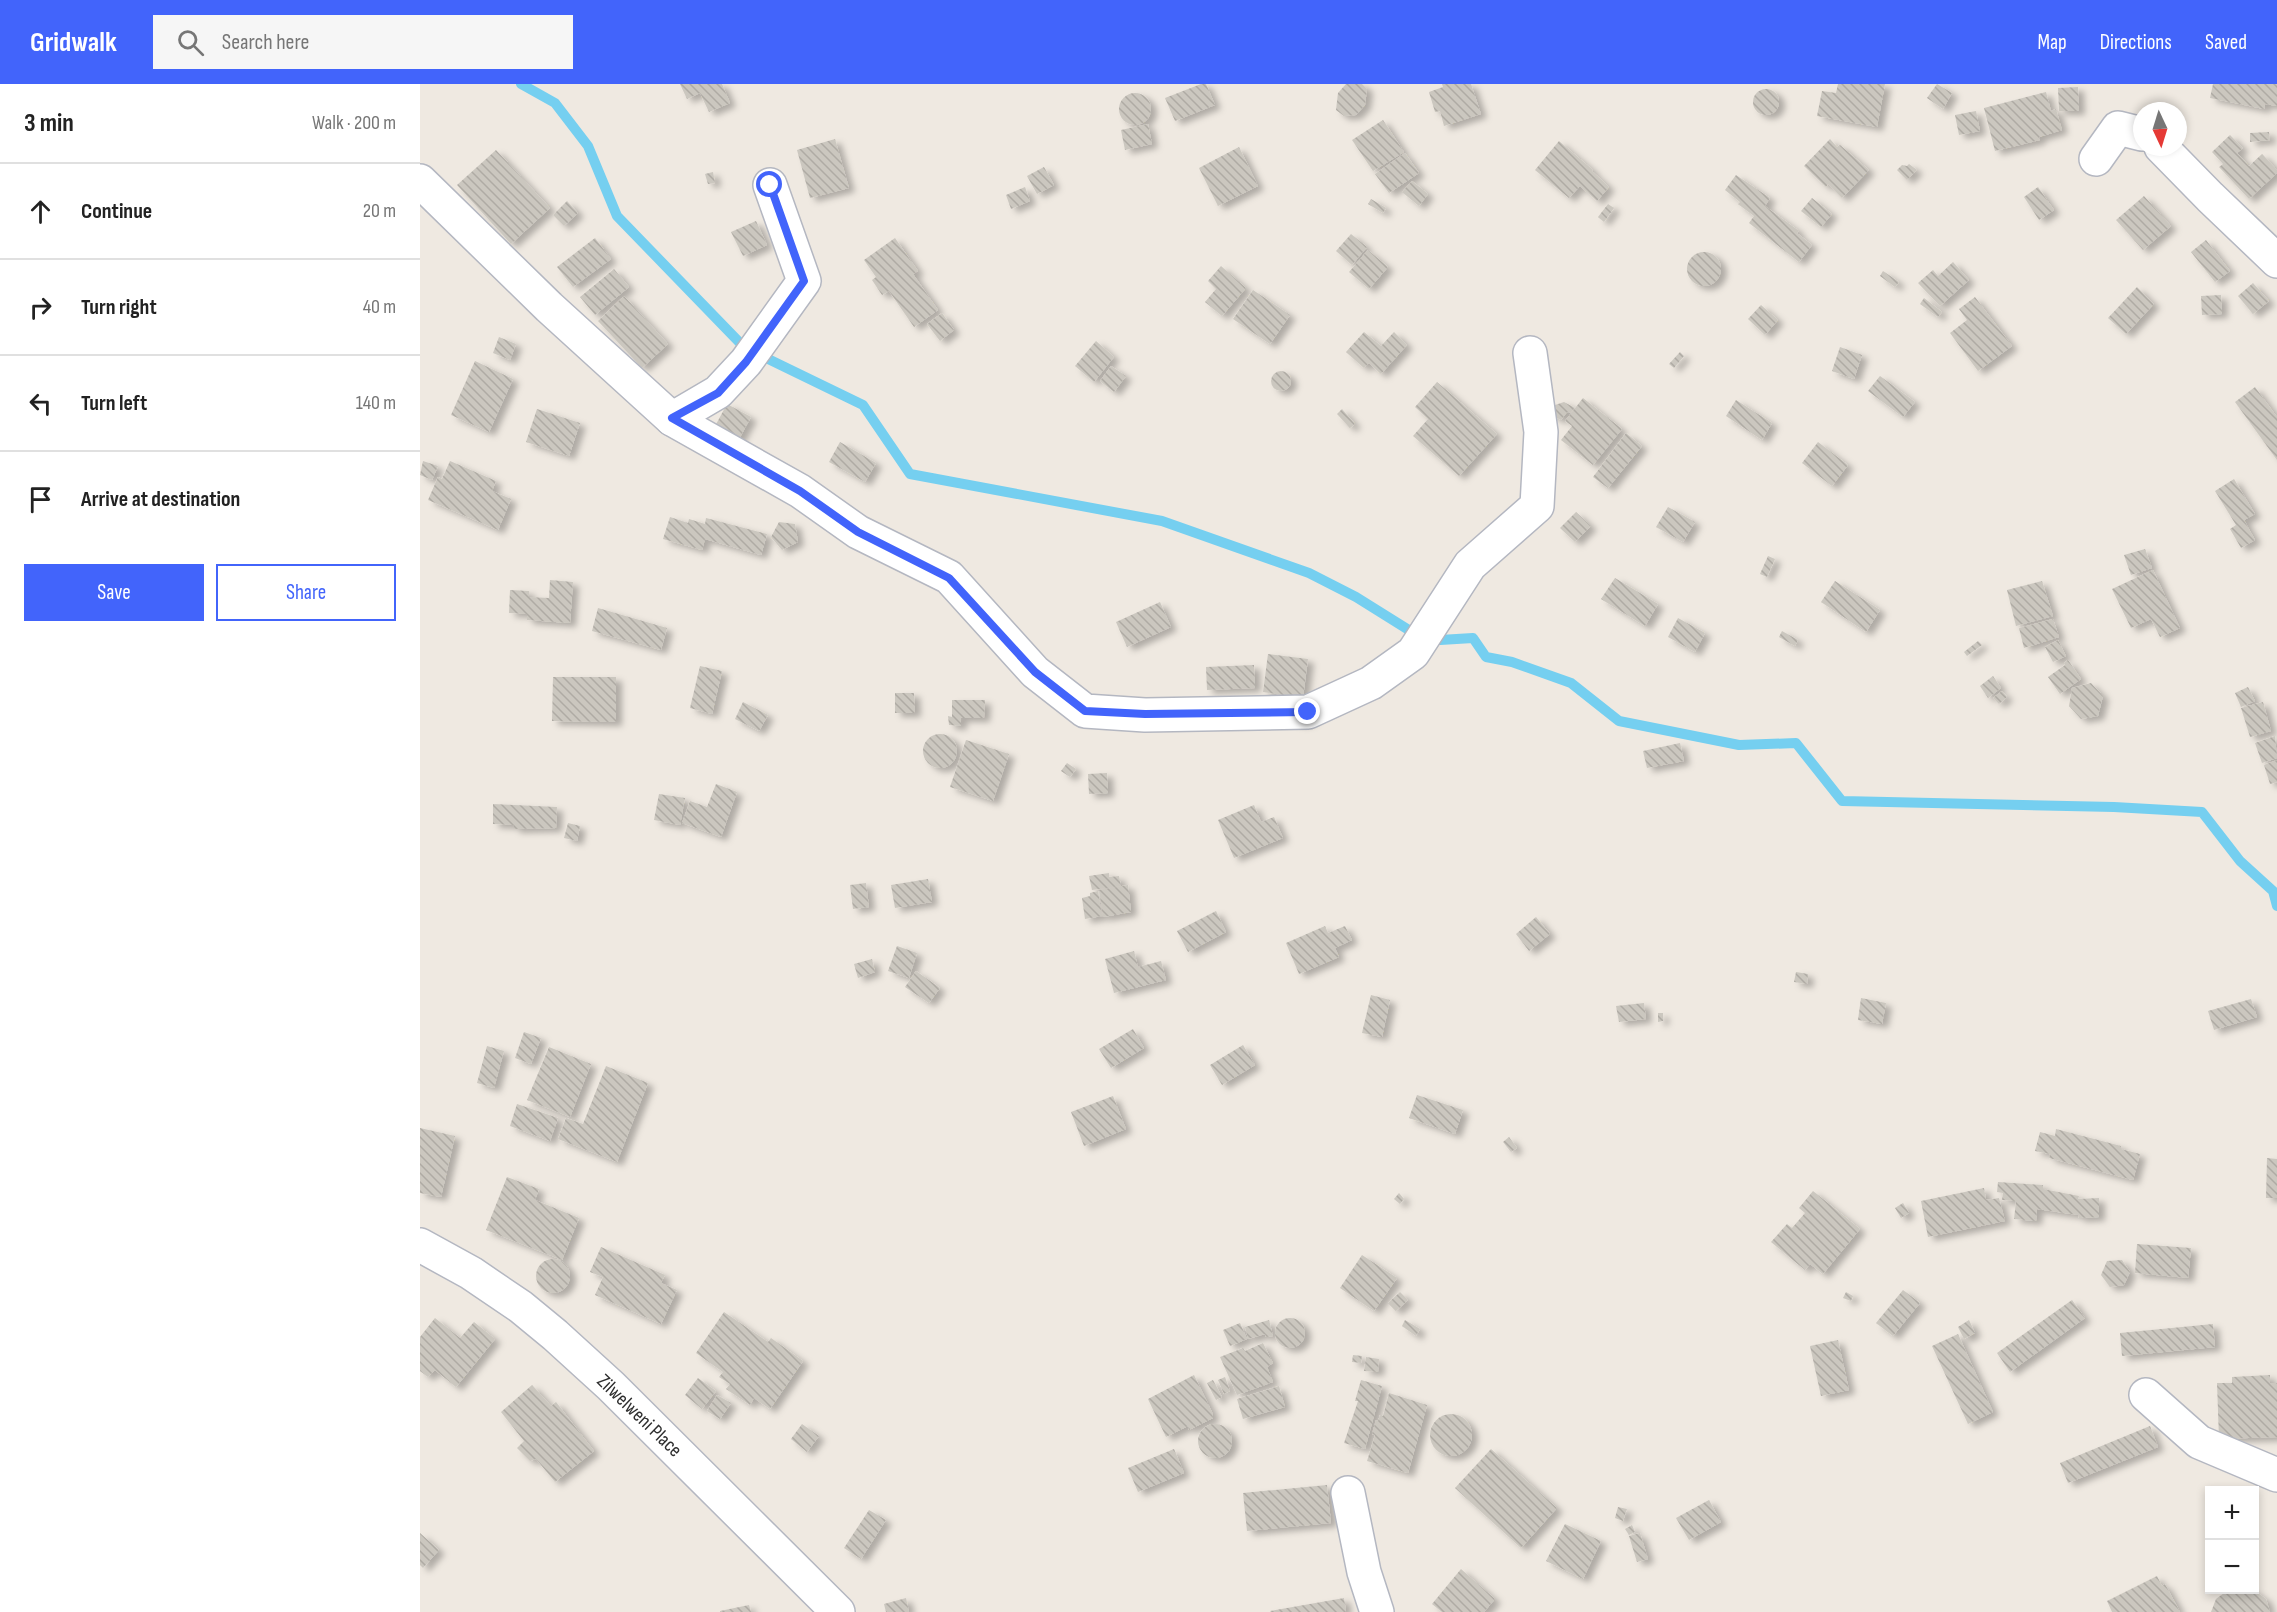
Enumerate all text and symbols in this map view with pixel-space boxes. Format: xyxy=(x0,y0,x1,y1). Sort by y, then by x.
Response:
search box xyxy=(153,15,573,69)
text: Gridwalk xyxy=(30,26,117,59)
icon: search xyxy=(174,26,207,59)
text: Search here xyxy=(222,29,309,56)
text: Map xyxy=(2037,30,2067,55)
text: Directions xyxy=(2100,30,2172,55)
text: Saved xyxy=(2205,30,2247,55)
north arrow xyxy=(2133,102,2187,156)
text: 3 min xyxy=(24,108,74,139)
text: Walk · 200 m xyxy=(312,111,396,135)
route start xyxy=(756,171,782,197)
icon: ahead xyxy=(24,195,57,228)
text: Continue xyxy=(81,198,152,225)
text: 20 m xyxy=(363,199,396,223)
icon: right xyxy=(24,291,57,324)
text: Turn right xyxy=(81,294,157,321)
text: 40 m xyxy=(363,295,396,319)
icon: left xyxy=(24,387,57,420)
text: Turn left xyxy=(81,390,147,417)
text: 140 m xyxy=(356,391,396,415)
icon: arrive xyxy=(24,483,57,516)
text: Arrive at destination xyxy=(81,486,240,513)
button: Save xyxy=(24,564,204,621)
button: Share xyxy=(216,564,396,621)
route end xyxy=(1294,698,1320,724)
street label: Zilwelweni Place xyxy=(592,1369,687,1462)
map controls xyxy=(2205,1486,2259,1594)
button: + xyxy=(2205,1486,2259,1540)
button: − xyxy=(2205,1540,2259,1594)

